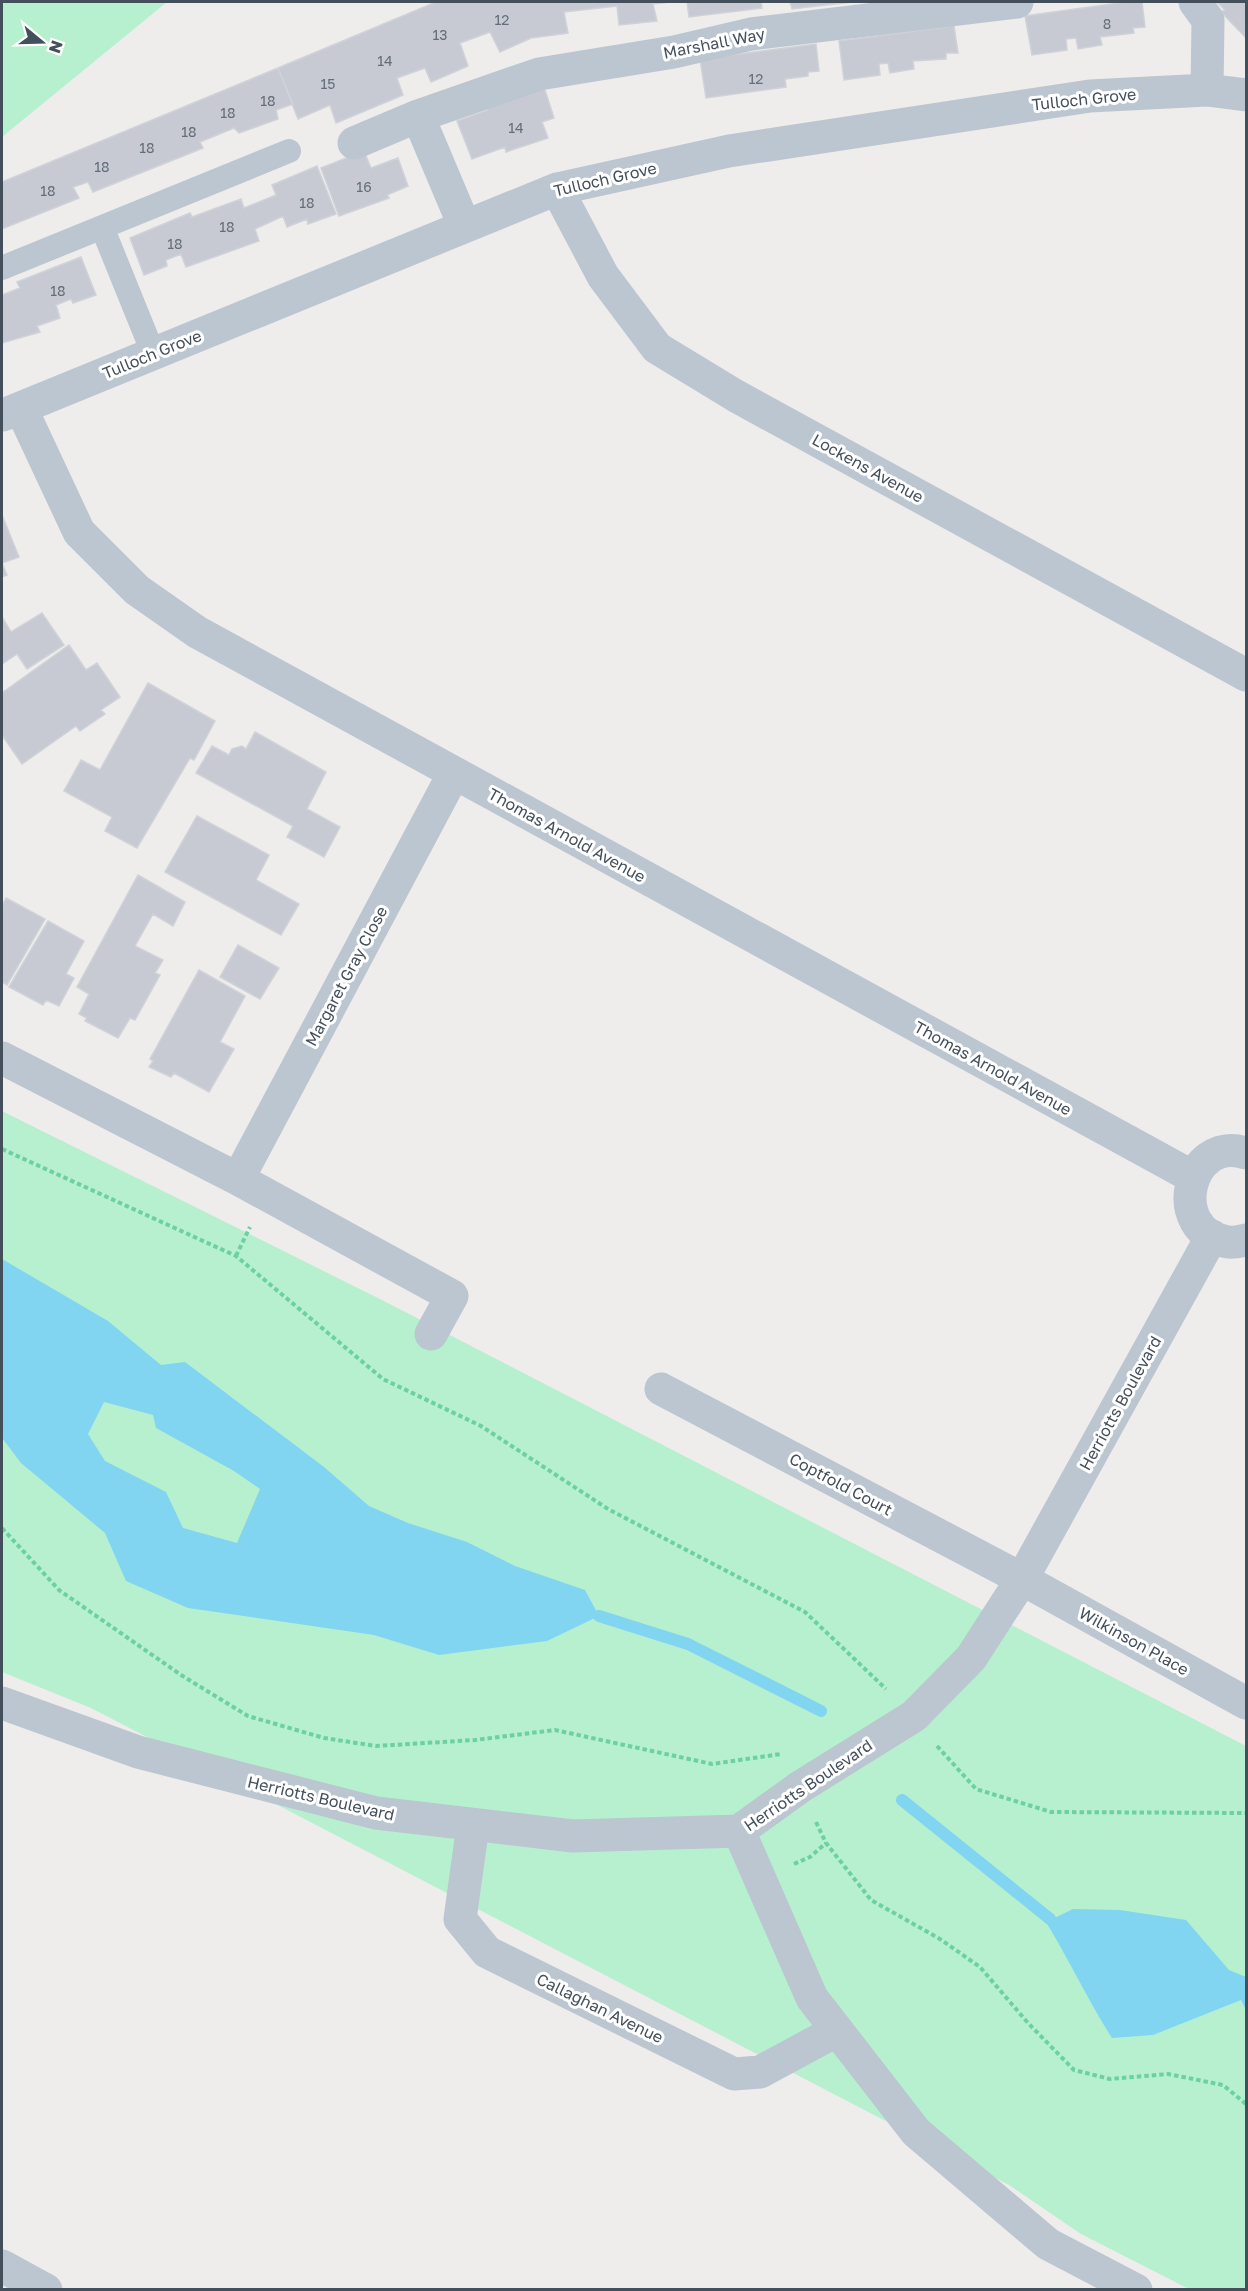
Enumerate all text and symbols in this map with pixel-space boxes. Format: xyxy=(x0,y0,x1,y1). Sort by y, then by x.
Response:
house number: 12 xyxy=(495,11,509,28)
north arrow xyxy=(12,12,72,72)
house number: 8 xyxy=(1103,15,1111,32)
street label: Marshall Way xyxy=(662,23,767,63)
house number: 13 xyxy=(433,26,447,43)
text: N xyxy=(45,38,68,56)
house number: 14 xyxy=(377,52,393,69)
house number: 12 xyxy=(749,70,763,87)
house number: 15 xyxy=(321,75,335,92)
street label: Tulloch Grove xyxy=(1031,84,1137,114)
house number: 18 xyxy=(260,92,276,109)
house number: 18 xyxy=(220,104,236,121)
house number: 14 xyxy=(508,119,524,136)
house number: 18 xyxy=(181,123,197,140)
house number: 18 xyxy=(139,139,155,156)
street label: Tulloch Grove xyxy=(552,157,658,201)
house number: 18 xyxy=(94,158,110,175)
house number: 16 xyxy=(356,178,372,195)
house number: 18 xyxy=(40,182,56,199)
house number: 18 xyxy=(299,194,315,211)
house number: 18 xyxy=(219,218,235,235)
house number: 18 xyxy=(167,235,183,252)
house number: 18 xyxy=(50,282,66,299)
street label: Tulloch Grove xyxy=(100,325,204,383)
street label: Lockens Avenue xyxy=(809,429,927,507)
street label: Thomas Arnold Avenue xyxy=(485,783,649,887)
street label: Margaret Gray Close xyxy=(301,903,391,1049)
street label: Thomas Arnold Avenue xyxy=(911,1016,1075,1120)
street label: Herriotts Boulevard xyxy=(1075,1332,1165,1474)
street label: Coptfold Court xyxy=(786,1448,896,1520)
street label: Wilkinson Place xyxy=(1076,1603,1192,1679)
street label: Herriotts Boulevard xyxy=(740,1735,876,1835)
street label: Herriotts Boulevard xyxy=(246,1771,396,1825)
street label: Callaghan Avenue xyxy=(533,1969,667,2047)

